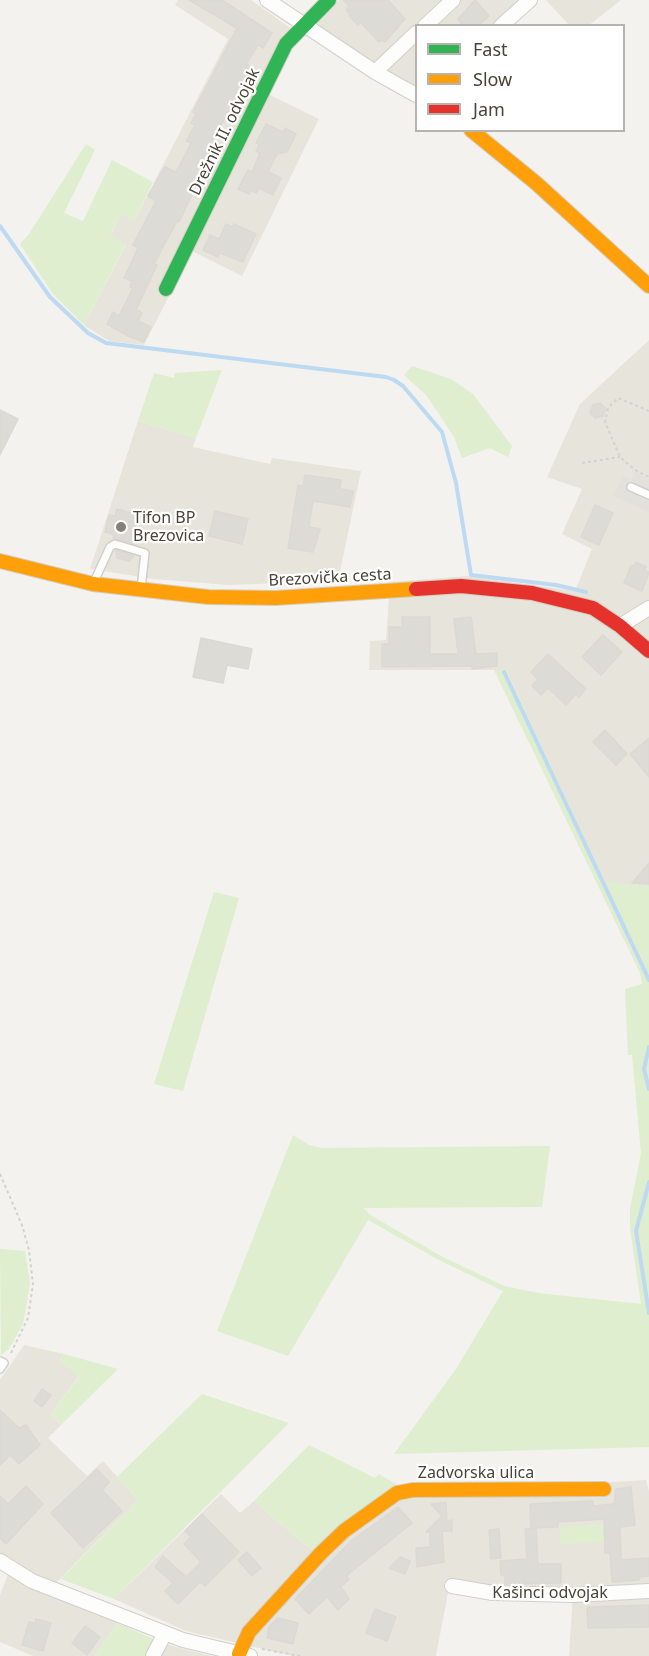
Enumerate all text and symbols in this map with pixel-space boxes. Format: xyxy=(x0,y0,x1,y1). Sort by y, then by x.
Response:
legend xyxy=(415,24,625,132)
text: Fast xyxy=(473,37,508,61)
street label: Drežnik II. odvojak xyxy=(186,65,264,199)
text: Slow xyxy=(473,67,512,91)
text: Jam xyxy=(473,97,505,121)
place label: Tifon BP Brezovica xyxy=(133,508,204,546)
marker: Tifon BP Brezovica xyxy=(114,520,128,534)
street label: Brezovička cesta xyxy=(268,565,392,591)
street label: Zadvorska ulica xyxy=(418,1463,534,1483)
street label: Kašinci odvojak xyxy=(492,1583,608,1603)

